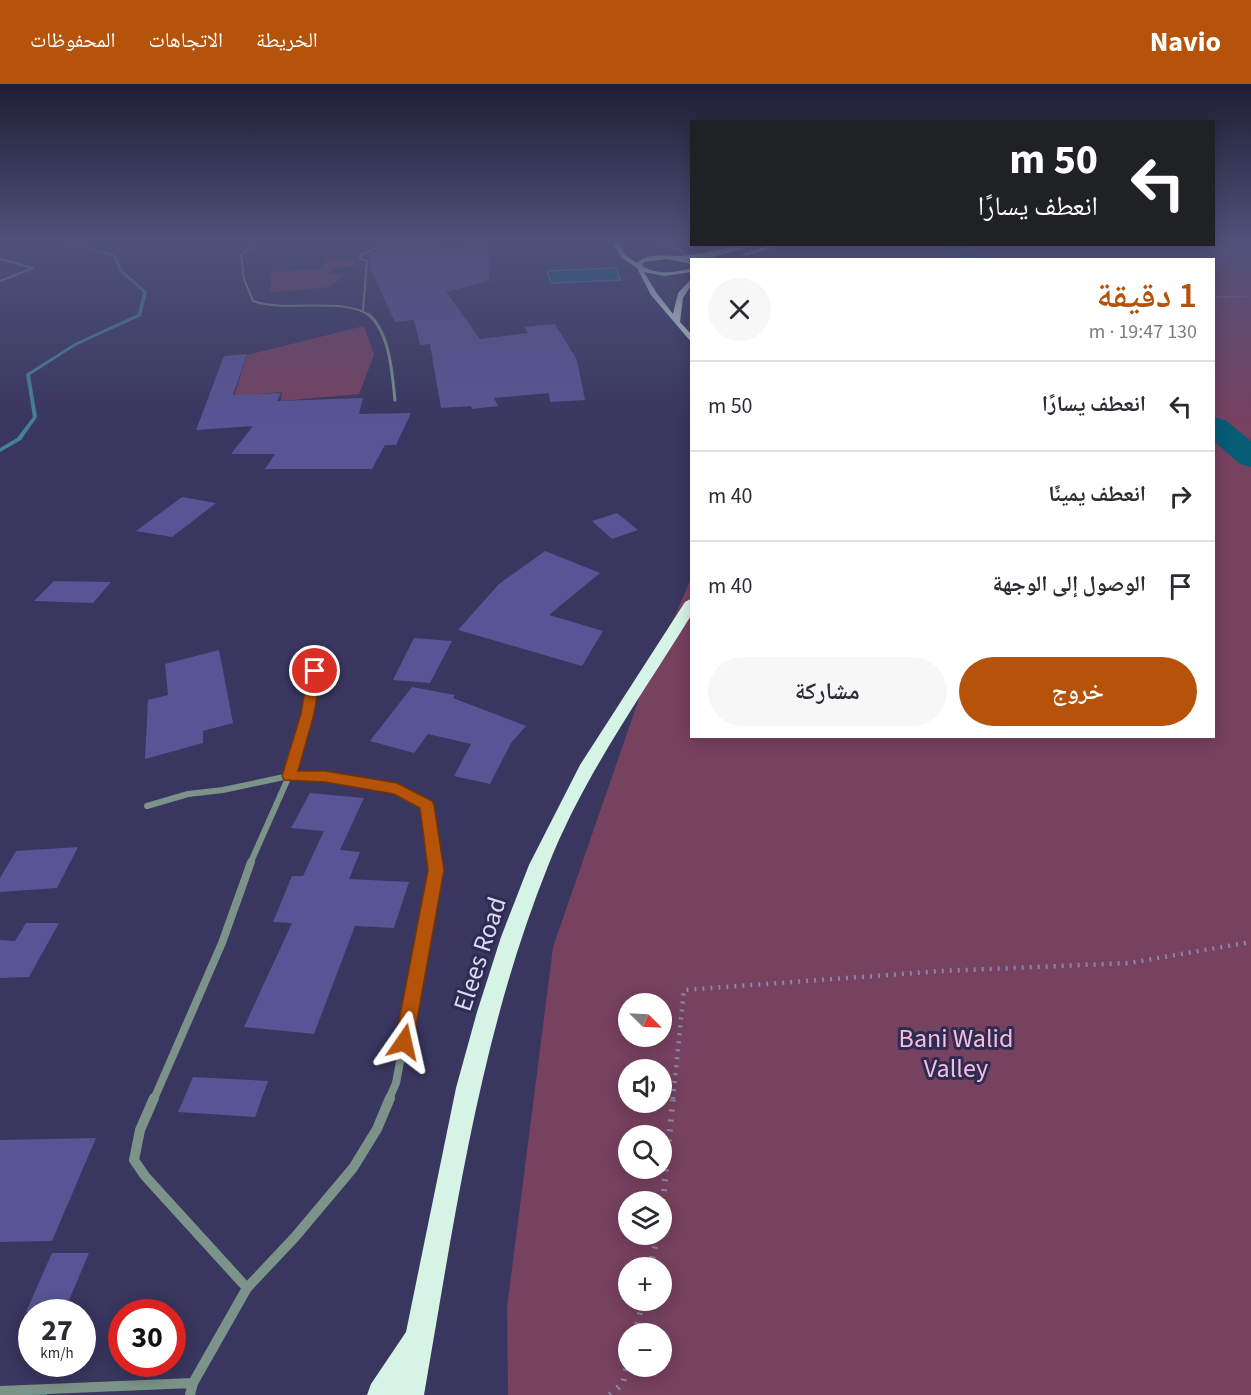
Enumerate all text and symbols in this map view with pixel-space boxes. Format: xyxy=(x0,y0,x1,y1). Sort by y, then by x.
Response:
text: Navio xyxy=(1150,22,1221,62)
text: المحفوظات xyxy=(30,25,115,55)
text: الاتجاهات xyxy=(148,25,223,55)
text: الخريطة xyxy=(256,25,318,55)
text: 50 m xyxy=(1009,130,1098,190)
icon: left xyxy=(1119,144,1197,222)
text: انعطف يسارًا xyxy=(978,187,1098,226)
text: 1 دقيقة xyxy=(1097,270,1197,321)
button: close xyxy=(708,278,771,341)
text: 130 m · 19:47 xyxy=(1089,318,1197,346)
text: انعطف يسارًا xyxy=(1042,388,1146,420)
text: 50 m xyxy=(708,390,753,422)
icon: left xyxy=(1164,390,1197,423)
text: انعطف يمينًا xyxy=(1048,478,1146,510)
text: 40 m xyxy=(708,480,753,512)
icon: right xyxy=(1164,480,1197,513)
text: الوصول إلى الوجهة xyxy=(993,568,1146,600)
text: 40 m xyxy=(708,570,753,602)
icon: arrive xyxy=(1164,570,1197,603)
pin xyxy=(289,645,340,696)
icon: arrive xyxy=(298,654,331,687)
button: مشاركة xyxy=(708,657,947,726)
button: خروج xyxy=(959,657,1197,726)
street label: Elees Road xyxy=(444,892,516,1016)
north arrow xyxy=(618,993,672,1047)
map controls xyxy=(618,993,672,1377)
position arrow xyxy=(372,1010,436,1074)
park label: Bani Walid Valley xyxy=(899,1020,1013,1087)
button: sound xyxy=(618,1059,672,1113)
button: search xyxy=(618,1125,672,1179)
button: layers xyxy=(618,1191,672,1245)
button: + xyxy=(618,1257,672,1311)
speed limit sign: 30 xyxy=(108,1299,186,1377)
text: 27 xyxy=(41,1309,73,1352)
button: − xyxy=(618,1323,672,1377)
text: km/h xyxy=(40,1343,74,1364)

